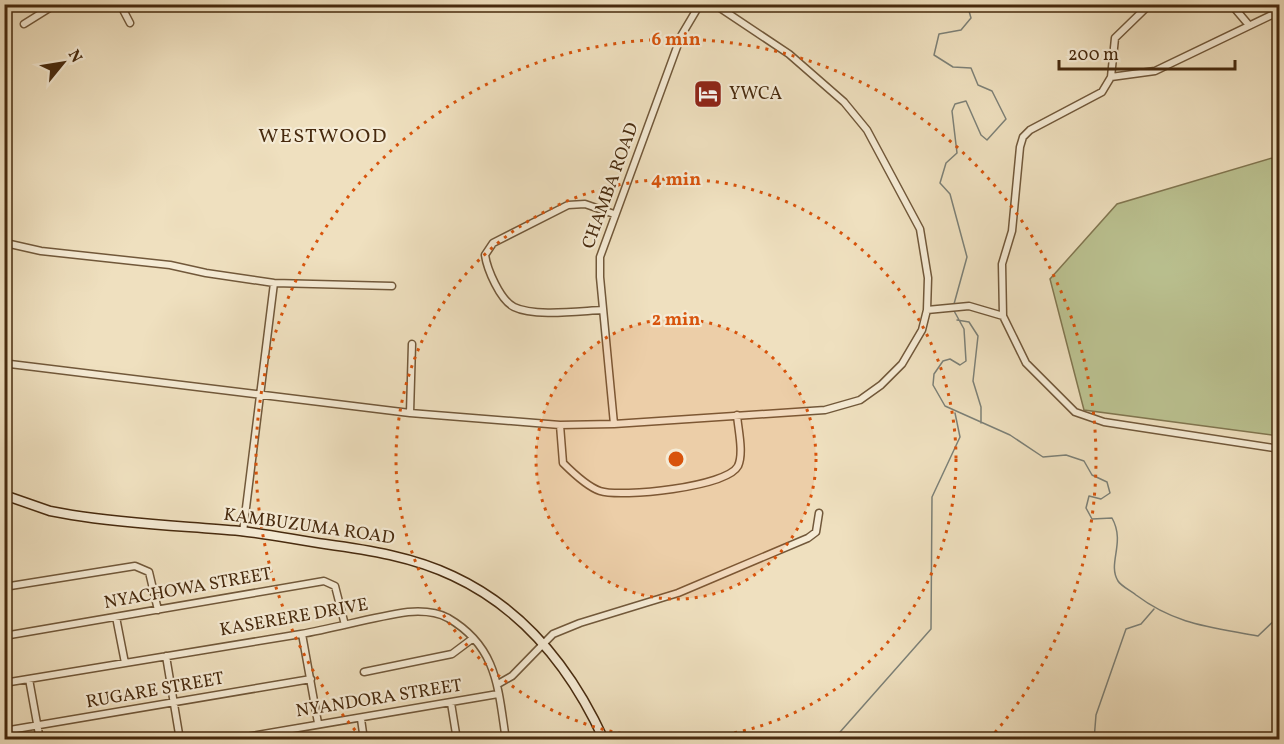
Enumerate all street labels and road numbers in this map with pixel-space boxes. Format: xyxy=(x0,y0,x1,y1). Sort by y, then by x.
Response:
street label: CHAMBA ROAD xyxy=(577,119,645,253)
street label: KAMBUZUMA ROAD xyxy=(222,503,396,551)
street label: NYACHOWA STREET xyxy=(102,562,274,616)
street label: KASERERE DRIVE xyxy=(218,593,370,643)
street label: RUGARE STREET xyxy=(84,666,227,715)
street label: NYANDORA STREET xyxy=(294,673,464,724)

